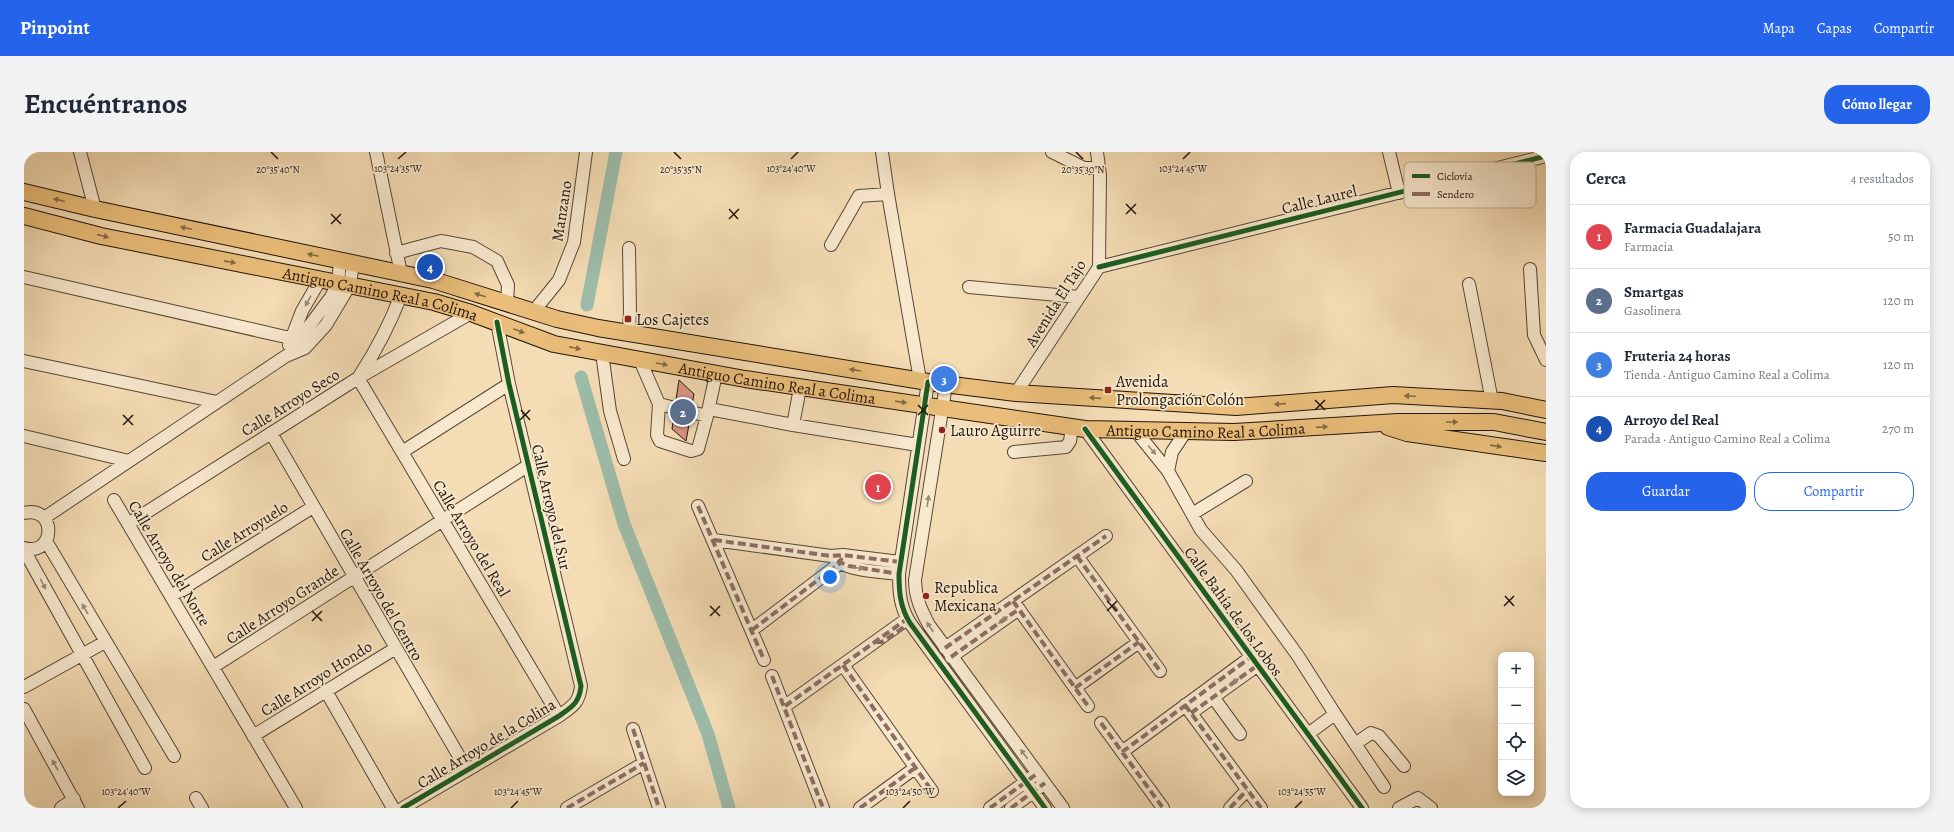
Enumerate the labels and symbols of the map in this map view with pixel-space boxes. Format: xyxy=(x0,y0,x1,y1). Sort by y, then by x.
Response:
text: 103°24'35"W xyxy=(374,162,423,175)
text: 103°24'40"W xyxy=(766,162,816,175)
text: 103°24'45"W xyxy=(1159,162,1208,175)
legend xyxy=(1404,162,1536,208)
text: 20°35'40"N xyxy=(256,163,300,176)
text: 20°35'35"N xyxy=(660,163,702,176)
text: 20°35'30"N xyxy=(1062,163,1104,176)
text: Ciclovía xyxy=(1437,169,1473,184)
street label: Manzano xyxy=(546,179,578,243)
street label: Calle Laurel xyxy=(1279,180,1359,220)
text: Sendero xyxy=(1437,187,1475,202)
one-way arrow xyxy=(53,197,65,203)
one-way arrow xyxy=(180,225,192,231)
one-way arrow xyxy=(96,234,109,240)
one-way arrow xyxy=(307,252,319,258)
pin: 4 xyxy=(417,252,443,282)
street label: Avenida El Tajo xyxy=(1020,256,1092,352)
one-way arrow xyxy=(224,259,236,265)
street label: Antiguo Camino Real a Colima xyxy=(280,262,482,327)
one-way arrow xyxy=(474,292,486,298)
one-way arrow xyxy=(305,295,311,307)
place label: Los Cajetes xyxy=(636,309,709,331)
marker: Los Cajetes xyxy=(623,314,633,324)
one-way arrow xyxy=(514,328,526,334)
one-way arrow xyxy=(569,345,581,351)
street label: Antiguo Camino Real a Colima xyxy=(676,357,878,410)
one-way arrow xyxy=(656,361,668,367)
street label: Calle Arroyo Seco xyxy=(237,364,344,442)
pin: 3 xyxy=(931,364,957,394)
one-way arrow xyxy=(849,366,861,372)
place label: Avenida Prolongación Colón xyxy=(1115,371,1244,411)
marker: Avenida Prolongación Colón xyxy=(1103,385,1113,395)
one-way arrow xyxy=(1403,393,1416,399)
one-way arrow xyxy=(1089,394,1101,401)
pin: 2 xyxy=(670,397,696,427)
one-way arrow xyxy=(895,399,907,405)
one-way arrow xyxy=(1274,400,1286,407)
street label: Antiguo Camino Real a Colima xyxy=(1105,418,1307,444)
one-way arrow xyxy=(1446,419,1459,425)
place label: Lauro Aguirre xyxy=(950,420,1041,442)
one-way arrow xyxy=(1316,423,1328,430)
marker: Lauro Aguirre xyxy=(937,425,947,435)
street label: Calle Arroyo del Sur xyxy=(526,442,576,572)
one-way arrow xyxy=(1490,443,1502,449)
one-way arrow xyxy=(1148,445,1157,455)
pin: 1 xyxy=(865,472,891,502)
street label: Calle Arroyo del Real xyxy=(427,476,515,601)
one-way arrow xyxy=(925,495,931,507)
street label: Calle Arroyuelo xyxy=(197,496,292,567)
street label: Calle Arroyo del Norte xyxy=(123,497,215,630)
street label: Calle Arroyo del Centro xyxy=(334,524,428,665)
street label: Calle Bahía de los Lobos xyxy=(1179,542,1288,681)
street label: Calle Arroyo Grande xyxy=(222,560,343,650)
one-way arrow xyxy=(852,565,865,571)
your location xyxy=(820,567,840,587)
place label: Republica Mexicana xyxy=(934,577,999,617)
one-way arrow xyxy=(39,578,46,590)
marker: Republica Mexicana xyxy=(921,591,931,601)
one-way arrow xyxy=(81,603,88,615)
one-way arrow xyxy=(998,616,1008,624)
one-way arrow xyxy=(927,621,934,632)
street label: Calle Arroyo Hondo xyxy=(257,636,376,722)
one-way arrow xyxy=(1229,678,1239,686)
street label: Calle Arroyo de la Colina xyxy=(413,693,560,794)
one-way arrow xyxy=(1020,749,1028,759)
one-way arrow xyxy=(52,760,59,771)
text: 103°24'40"W xyxy=(101,785,151,798)
text: 103°24'45"W xyxy=(494,785,543,798)
text: 103°24'50"W xyxy=(886,785,935,798)
text: 103°24'55"W xyxy=(1278,785,1327,798)

